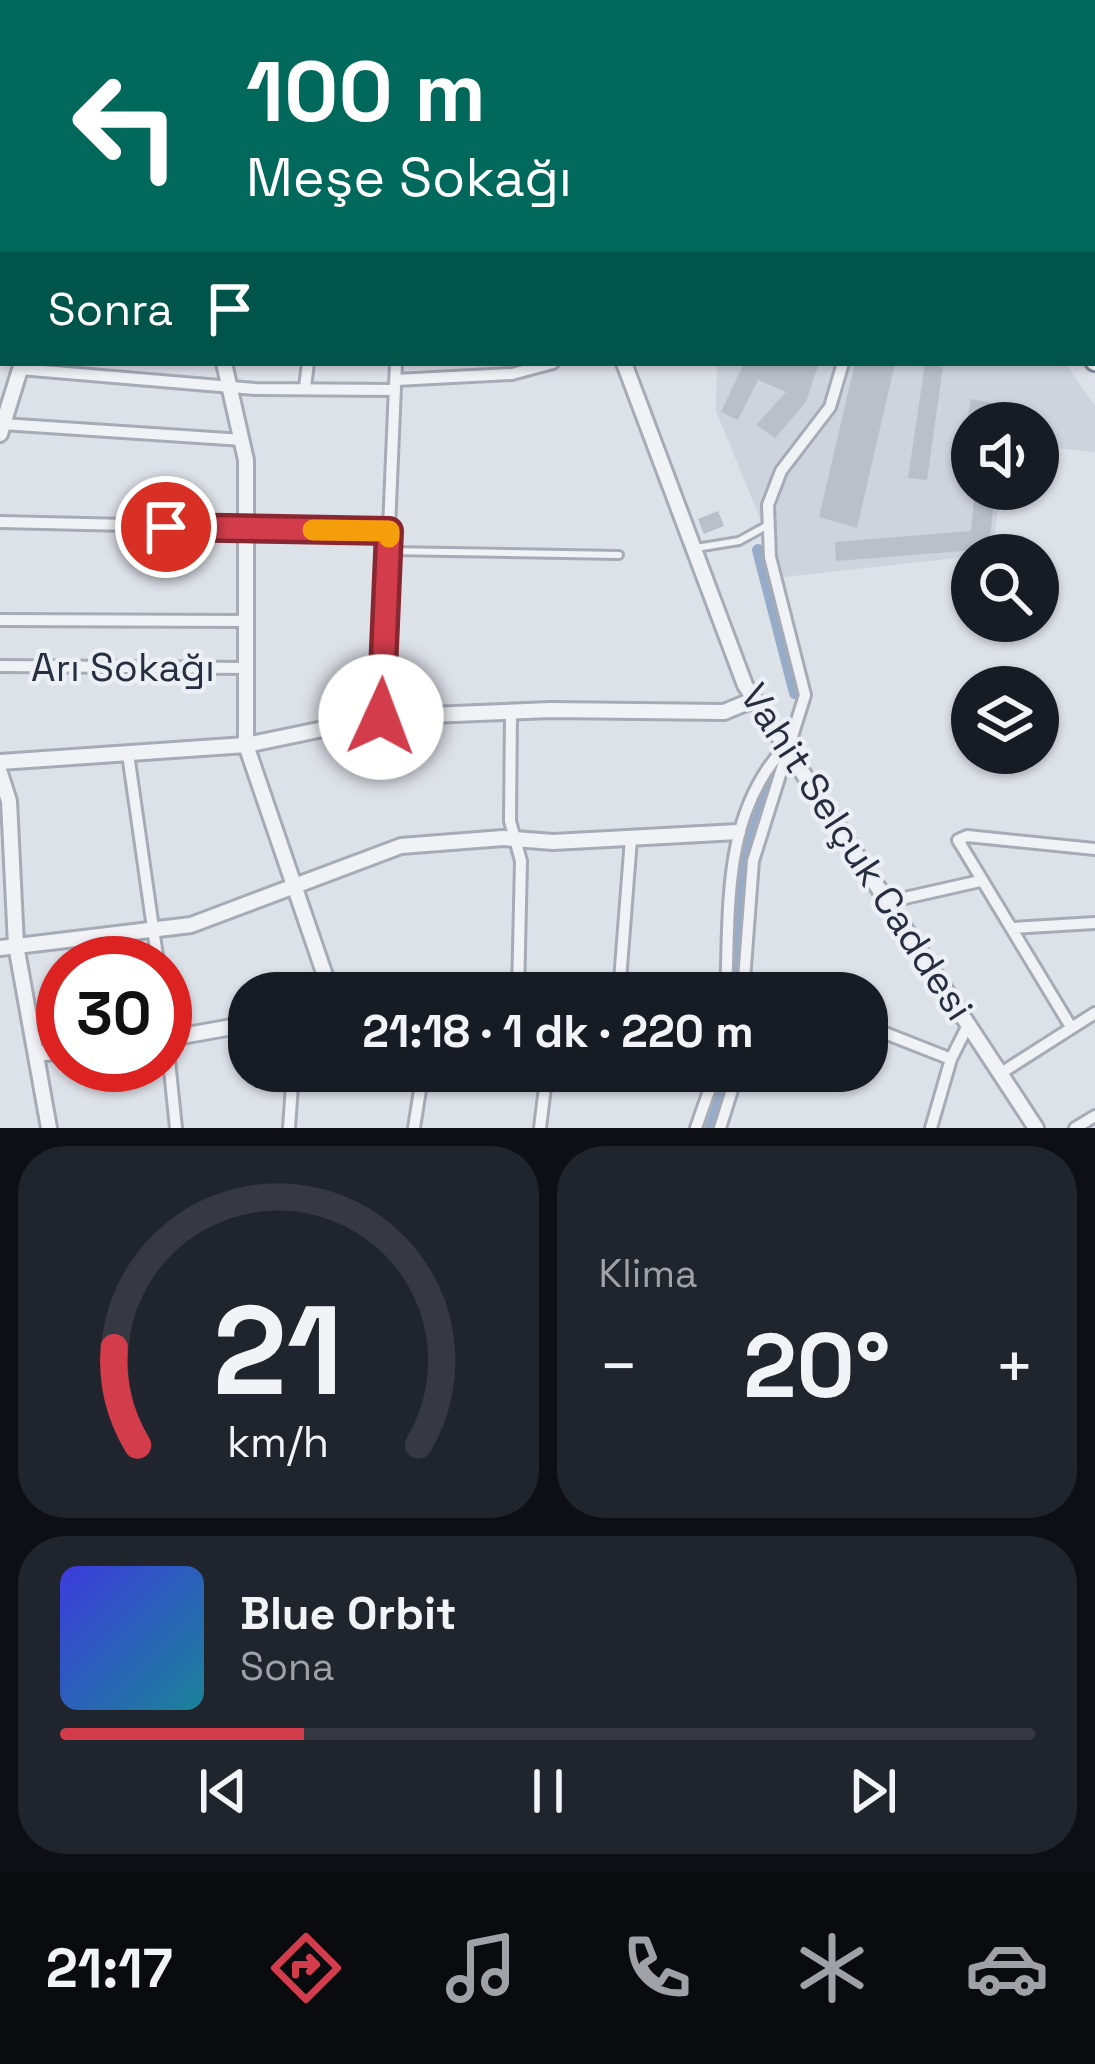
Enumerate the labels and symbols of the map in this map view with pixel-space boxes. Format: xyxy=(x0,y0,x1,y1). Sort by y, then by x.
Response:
pin xyxy=(115,476,217,578)
street label: Arı Sokağı xyxy=(31,643,215,692)
position arrow xyxy=(318,654,444,780)
street label: Vahit Selçuk Caddesi xyxy=(730,674,984,1030)
speed limit sign: 30 xyxy=(36,936,192,1092)

